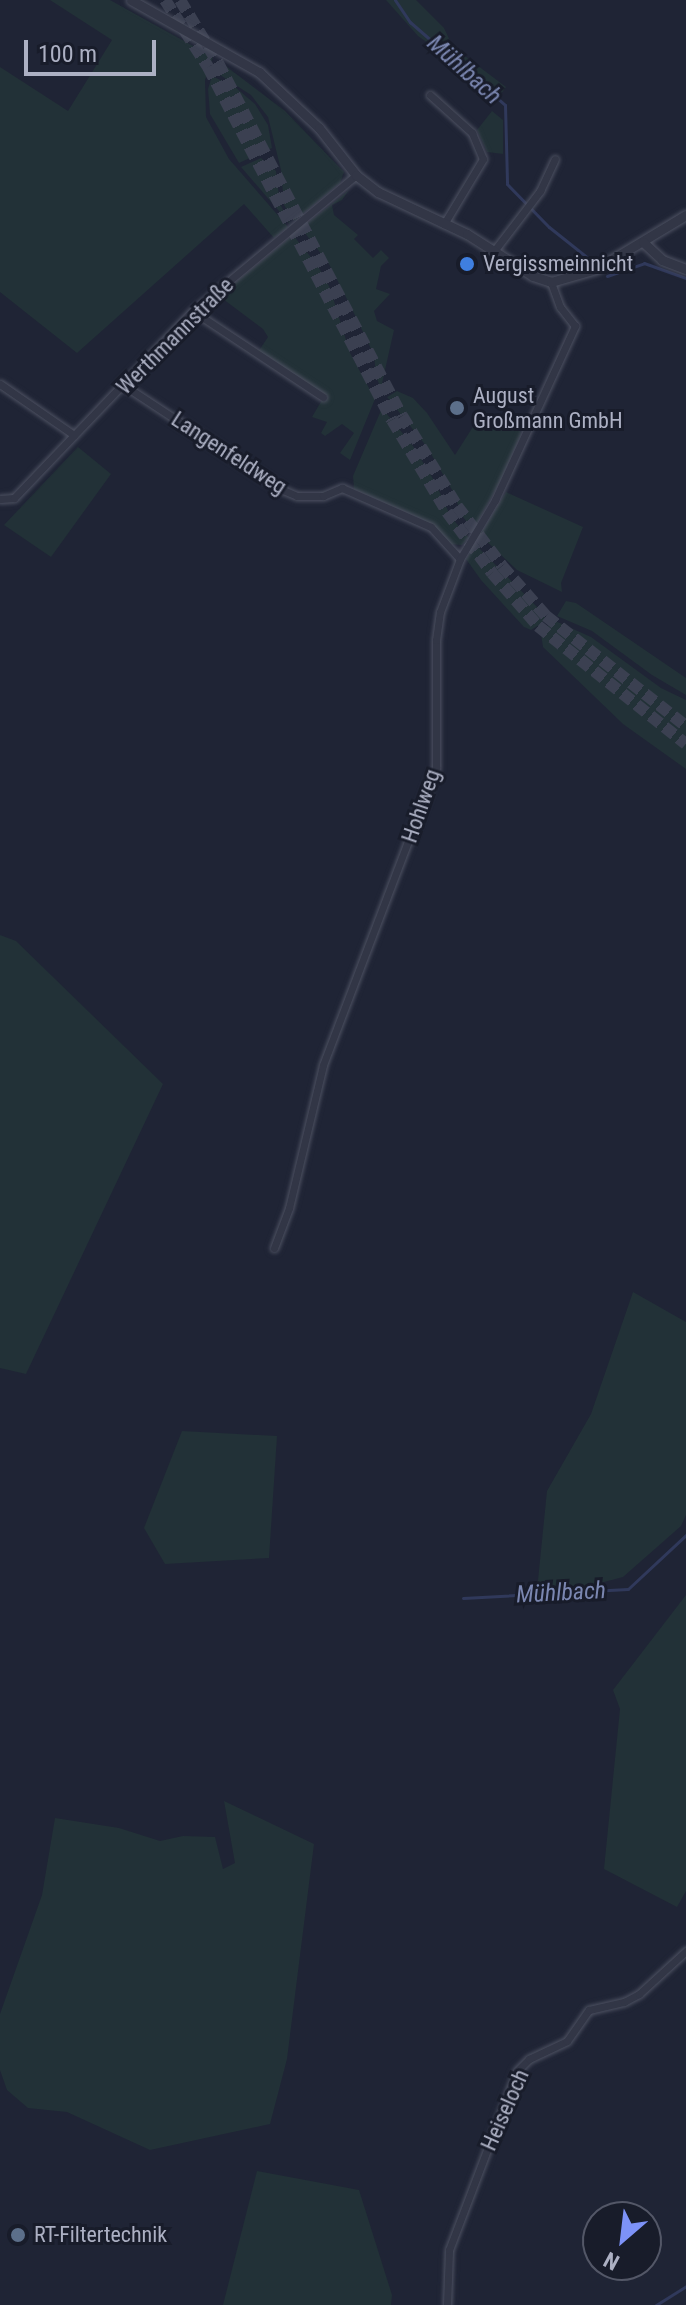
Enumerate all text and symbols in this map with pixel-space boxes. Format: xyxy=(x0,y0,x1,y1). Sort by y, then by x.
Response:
scale bar xyxy=(28,24,160,74)
water label: Mühlbach xyxy=(421,29,507,111)
text: 100 m xyxy=(38,40,97,68)
place label: Vergissmeinnicht xyxy=(483,251,633,277)
marker: Vergissmeinnicht xyxy=(458,255,476,273)
street label: Werthmannstraße xyxy=(111,272,239,400)
place label: August Großmann GmbH xyxy=(473,382,623,434)
marker: August Großmann GmbH xyxy=(448,399,466,417)
street label: Langenfeldweg xyxy=(166,406,292,500)
street label: Hohlweg xyxy=(396,766,446,846)
water label: Mühlbach xyxy=(515,1576,607,1610)
street label: Heiseloch xyxy=(475,2065,535,2155)
north arrow xyxy=(582,2201,662,2281)
place label: RT-Filtertechnik xyxy=(34,2222,167,2248)
marker: RT-Filtertechnik xyxy=(9,2226,27,2244)
text: N xyxy=(600,2247,623,2275)

